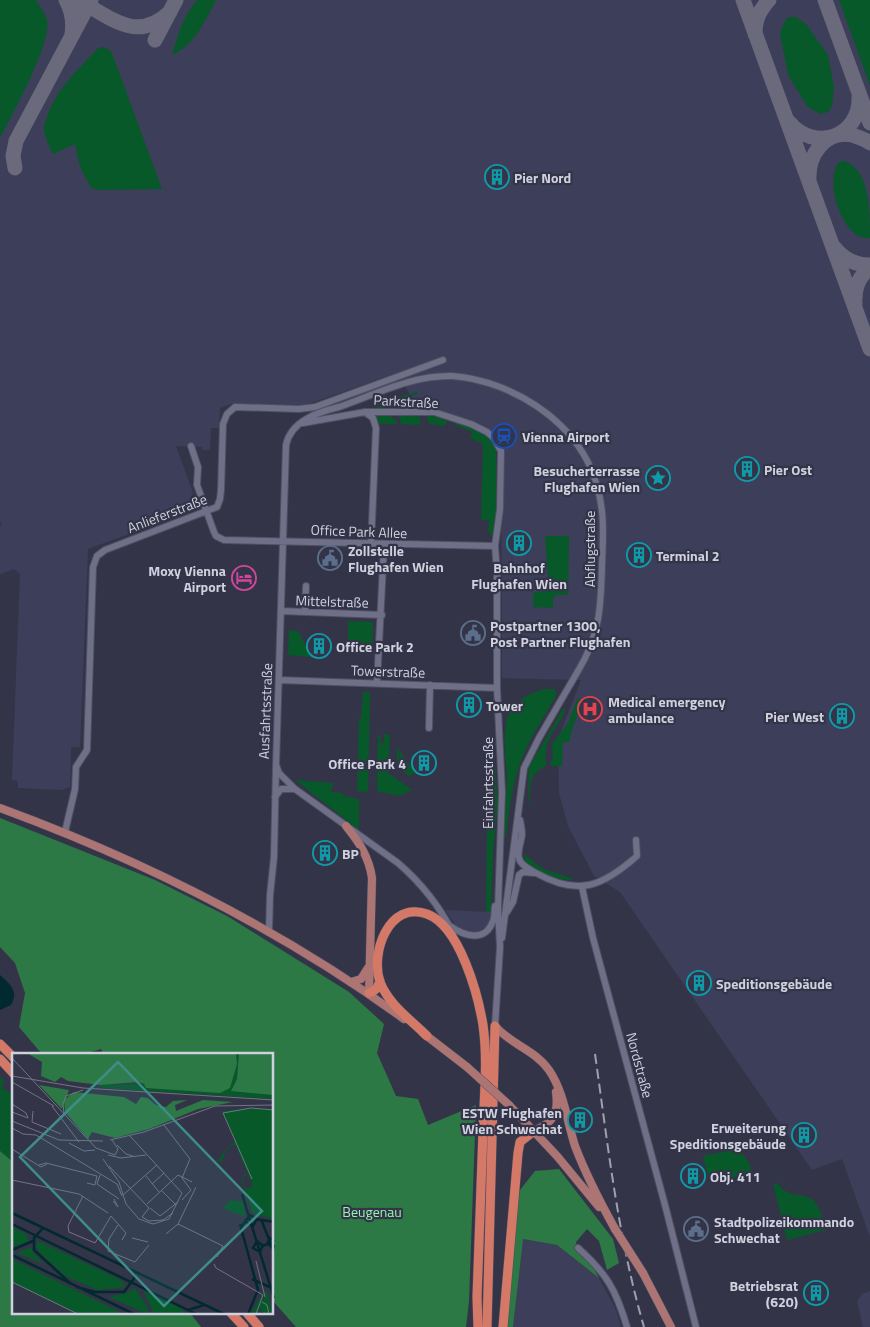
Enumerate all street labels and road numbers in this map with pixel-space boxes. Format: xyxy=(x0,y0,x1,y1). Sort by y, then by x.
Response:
street label: Parkstraße xyxy=(373,389,439,413)
street label: Anlieferstraße xyxy=(124,488,210,538)
street label: Abflugstraße xyxy=(579,511,600,587)
street label: Office Park Allee xyxy=(310,519,408,543)
street label: Mittelstraße xyxy=(295,589,369,613)
street label: Towerstraße xyxy=(350,659,426,683)
street label: Ausfahrtsstraße xyxy=(253,663,277,759)
street label: Einfahrtsstraße xyxy=(477,737,498,829)
street label: Nordstraße xyxy=(621,1030,659,1100)

